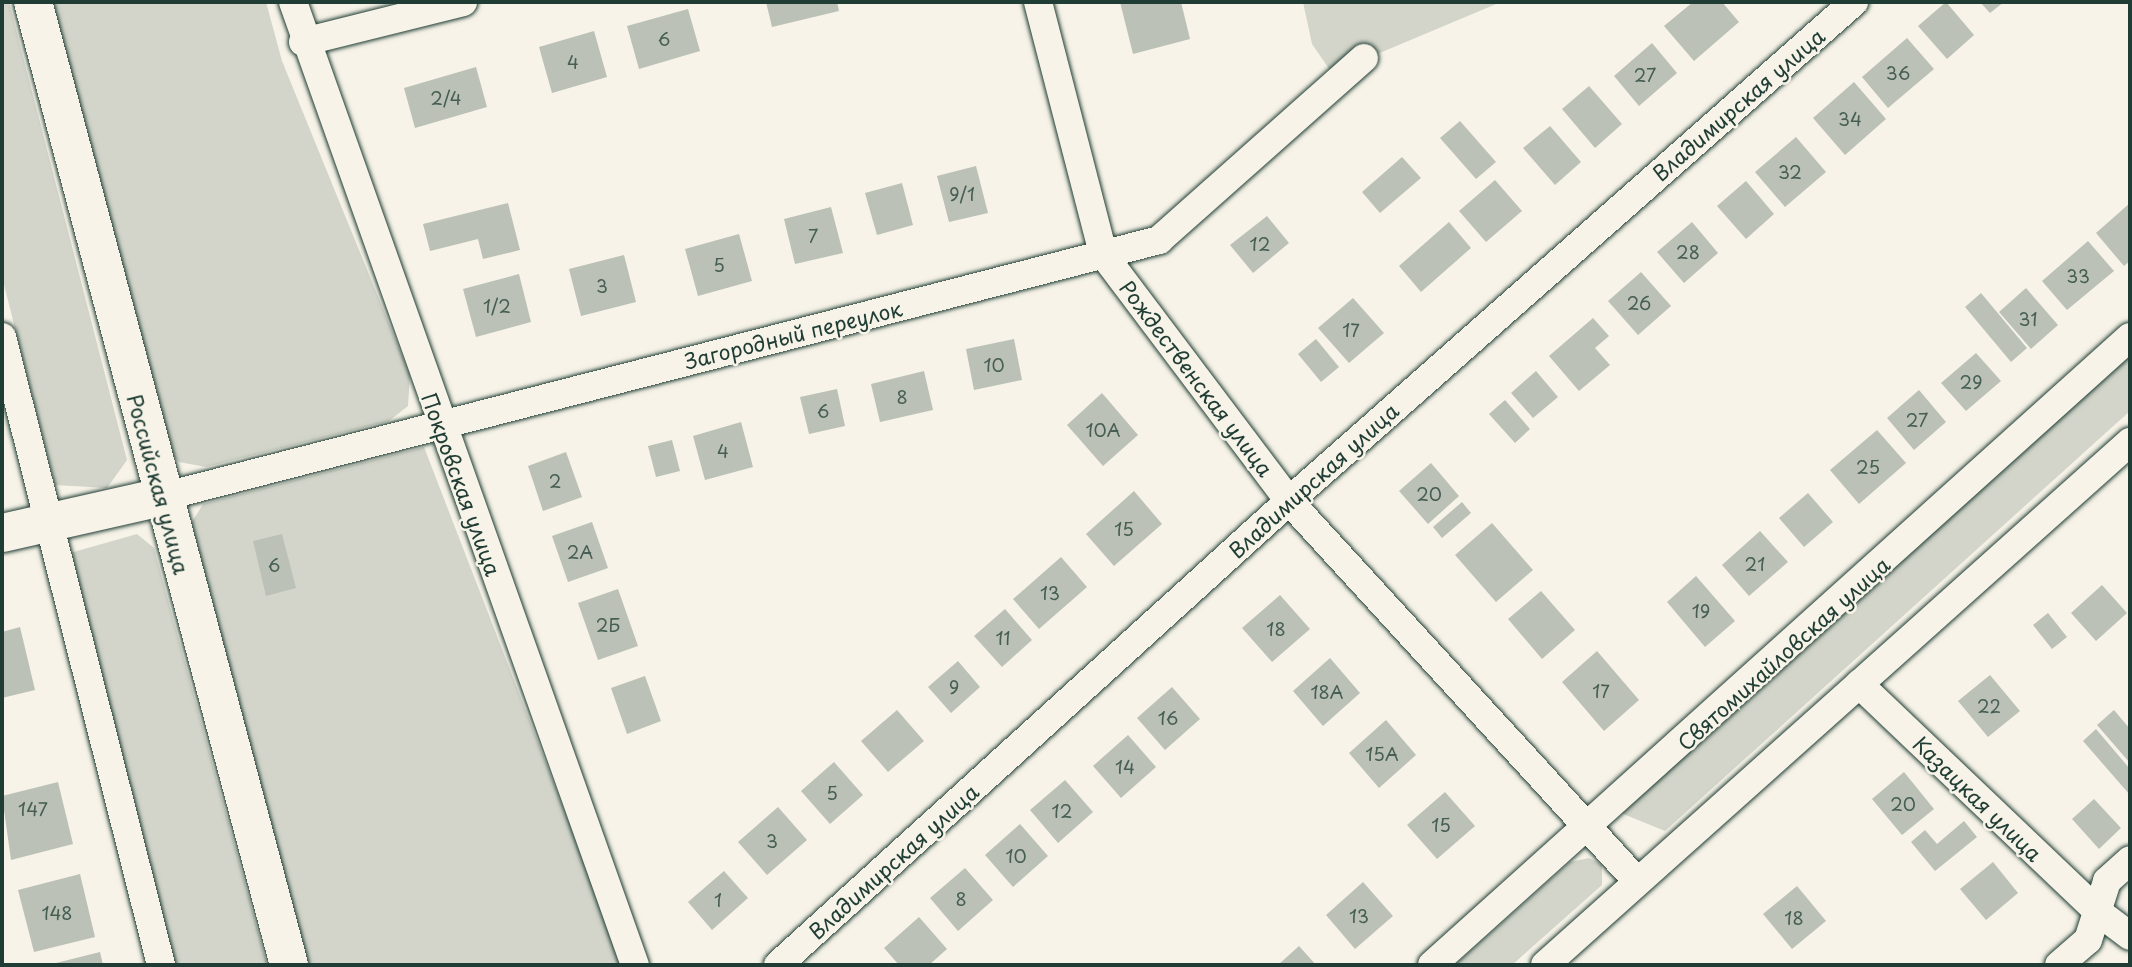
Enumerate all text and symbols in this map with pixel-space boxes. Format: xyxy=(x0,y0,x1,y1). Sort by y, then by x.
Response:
street label: Владимирская улица xyxy=(1647,22,1829,186)
house number: 6 xyxy=(658,28,670,50)
house number: 4 xyxy=(567,51,579,73)
house number: 36 xyxy=(1886,62,1910,84)
house number: 27 xyxy=(1634,64,1656,86)
house number: 2/4 xyxy=(430,87,462,109)
house number: 34 xyxy=(1838,108,1862,130)
house number: 32 xyxy=(1778,161,1802,183)
house number: 9/1 xyxy=(949,183,975,205)
house number: 7 xyxy=(808,225,818,247)
house number: 12 xyxy=(1250,233,1270,255)
house number: 28 xyxy=(1676,241,1700,263)
house number: 5 xyxy=(713,254,725,276)
house number: 33 xyxy=(2066,265,2090,287)
house number: 3 xyxy=(596,275,608,297)
street label: Рождественская улица xyxy=(1115,275,1279,481)
house number: 26 xyxy=(1627,292,1651,314)
house number: 1/2 xyxy=(483,295,511,317)
street label: Загородный переулок xyxy=(681,295,905,373)
house number: 31 xyxy=(2019,308,2037,330)
house number: 17 xyxy=(1342,319,1360,341)
house number: 10 xyxy=(983,354,1005,376)
house number: 29 xyxy=(1960,371,1982,393)
house number: 8 xyxy=(896,386,908,408)
street label: Покровская улица xyxy=(417,389,507,579)
street label: Российская улица xyxy=(123,391,195,577)
street label: Владимирская улица xyxy=(1223,397,1403,563)
house number: 6 xyxy=(817,400,829,422)
house number: 27 xyxy=(1906,409,1928,431)
house number: 10А xyxy=(1085,419,1121,441)
house number: 4 xyxy=(717,440,729,462)
house number: 25 xyxy=(1856,456,1880,478)
house number: 2 xyxy=(549,470,561,492)
house number: 20 xyxy=(1416,483,1442,505)
house number: 15 xyxy=(1114,518,1134,540)
house number: 2А xyxy=(567,541,593,563)
street label: Святомихайловская улица xyxy=(1671,551,1895,755)
house number: 21 xyxy=(1745,553,1765,575)
house number: 6 xyxy=(268,554,280,576)
house number: 13 xyxy=(1040,582,1060,604)
house number: 19 xyxy=(1692,600,1710,622)
house number: 2Б xyxy=(596,614,620,636)
house number: 18 xyxy=(1266,618,1286,640)
house number: 11 xyxy=(995,627,1011,649)
house number: 9 xyxy=(949,676,959,698)
house number: 17 xyxy=(1592,680,1610,702)
house number: 18А xyxy=(1310,681,1344,703)
house number: 22 xyxy=(1977,695,2001,717)
house number: 16 xyxy=(1158,707,1178,729)
street label: Казацкая улица xyxy=(1908,730,2048,866)
house number: 15А xyxy=(1365,743,1399,765)
house number: 14 xyxy=(1115,756,1135,778)
street label: Владимирская улица xyxy=(803,778,983,944)
house number: 5 xyxy=(826,782,838,804)
house number: 20 xyxy=(1890,793,1916,815)
house number: 147 xyxy=(18,798,48,820)
house number: 12 xyxy=(1052,800,1072,822)
house number: 15 xyxy=(1431,814,1451,836)
house number: 3 xyxy=(766,830,778,852)
house number: 10 xyxy=(1005,845,1027,867)
house number: 8 xyxy=(955,888,967,910)
house number: 1 xyxy=(714,889,722,911)
house number: 148 xyxy=(41,902,73,924)
house number: 13 xyxy=(1349,905,1369,927)
house number: 18 xyxy=(1784,907,1804,929)

